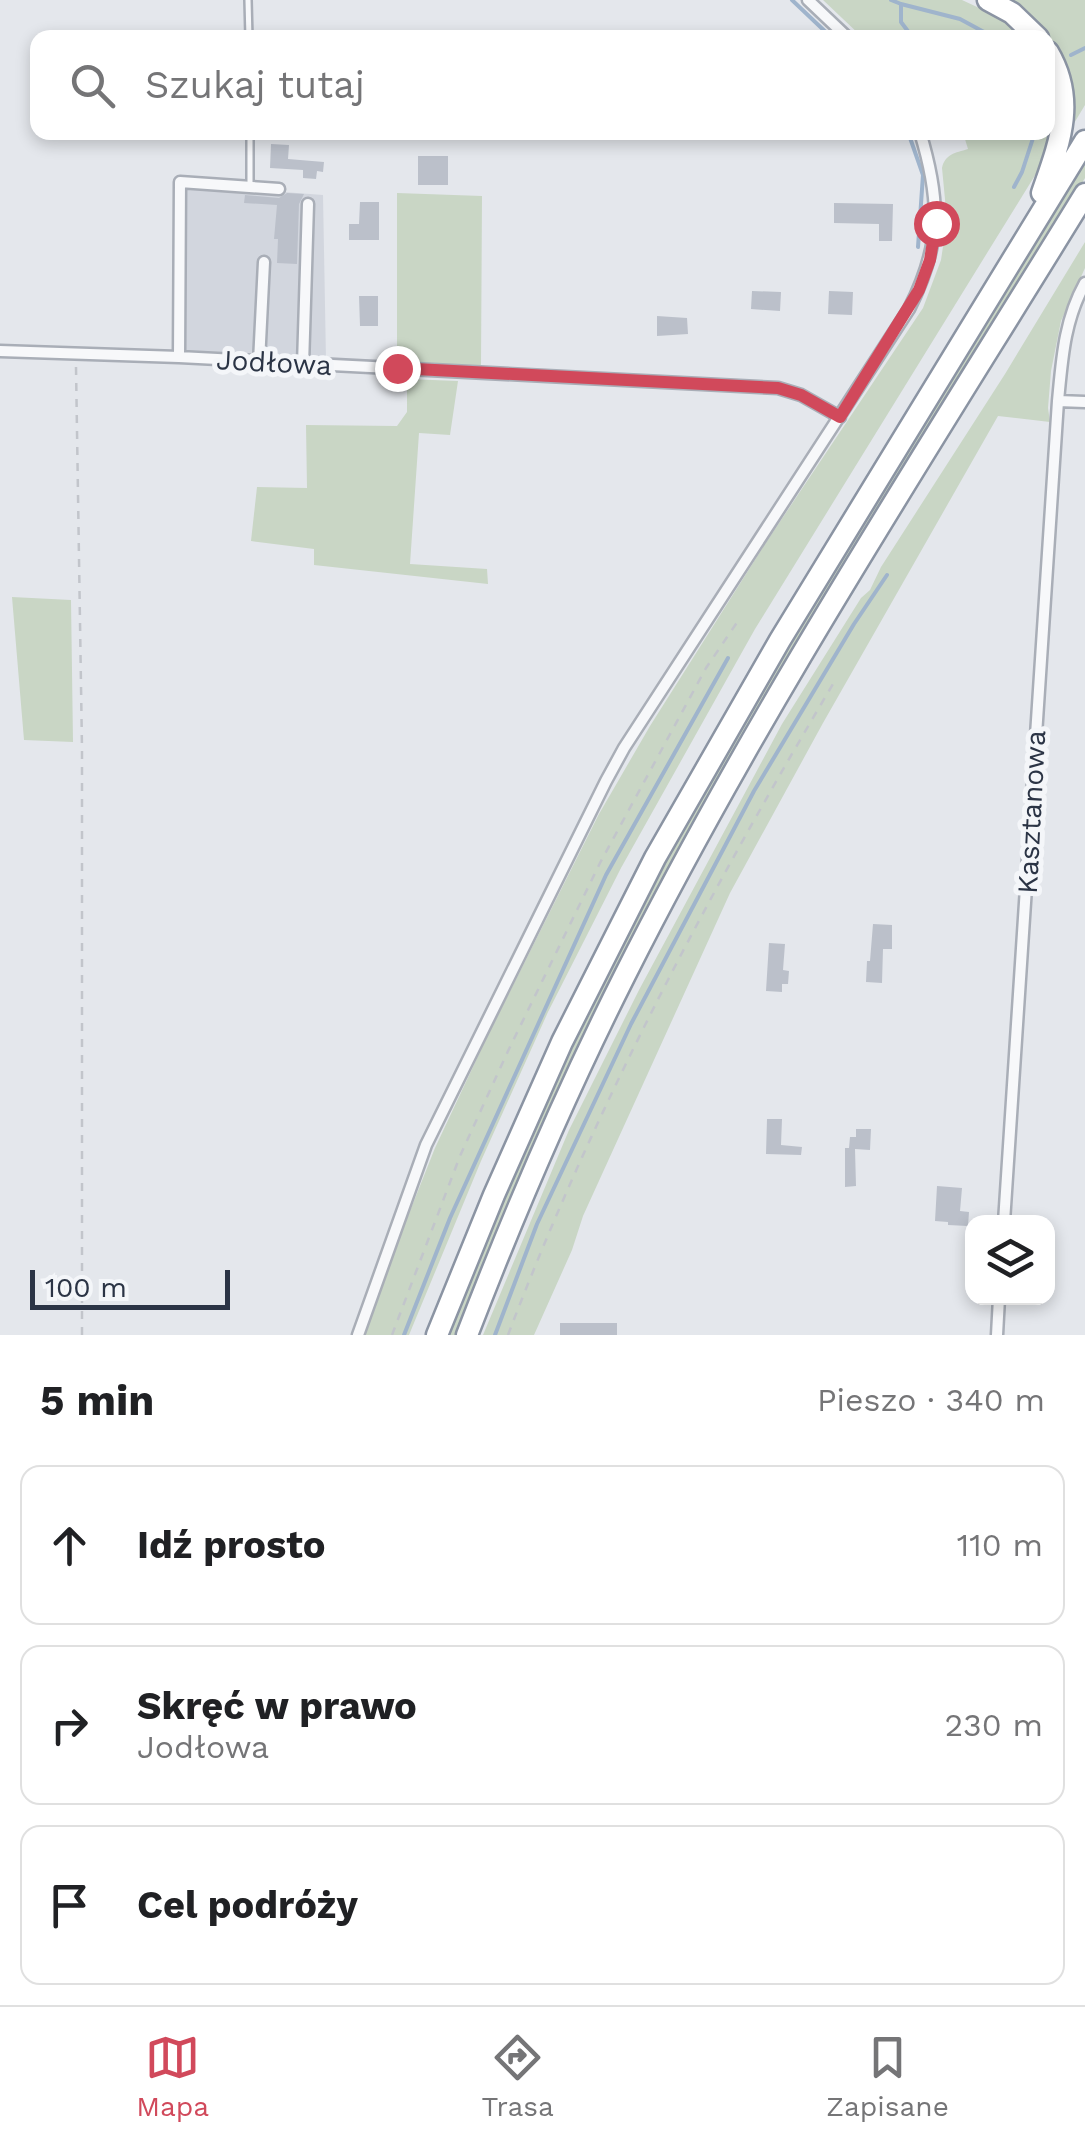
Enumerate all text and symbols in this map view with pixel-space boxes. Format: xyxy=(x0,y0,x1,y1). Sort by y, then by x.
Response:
search box xyxy=(30,30,1055,140)
icon: search xyxy=(65,58,120,113)
text: Szukaj tutaj xyxy=(145,63,365,107)
route start xyxy=(914,201,960,247)
street label: Jodłowa xyxy=(215,343,333,382)
route end xyxy=(375,346,421,392)
street label: Kasztanowa xyxy=(1011,729,1052,895)
map controls xyxy=(965,1215,1055,1305)
button: layers xyxy=(965,1215,1055,1305)
scale bar xyxy=(30,1265,230,1310)
text: 100 m xyxy=(45,1271,127,1304)
text: 5 min xyxy=(40,1376,154,1425)
text: Pieszo · 340 m xyxy=(817,1381,1045,1419)
icon: ahead xyxy=(42,1518,97,1573)
text: Idź prosto xyxy=(137,1523,326,1567)
text: 110 m xyxy=(957,1526,1043,1564)
text: Skręć w prawo xyxy=(137,1684,417,1728)
icon: right xyxy=(42,1698,97,1753)
text: 230 m xyxy=(944,1706,1043,1744)
text: Jodłowa xyxy=(137,1728,269,1766)
icon: arrive xyxy=(42,1878,97,1933)
text: Cel podróży xyxy=(137,1883,358,1927)
tab: Mapa xyxy=(136,2030,209,2123)
tab: Trasa xyxy=(481,2030,554,2123)
tab: Zapisane xyxy=(826,2030,949,2123)

